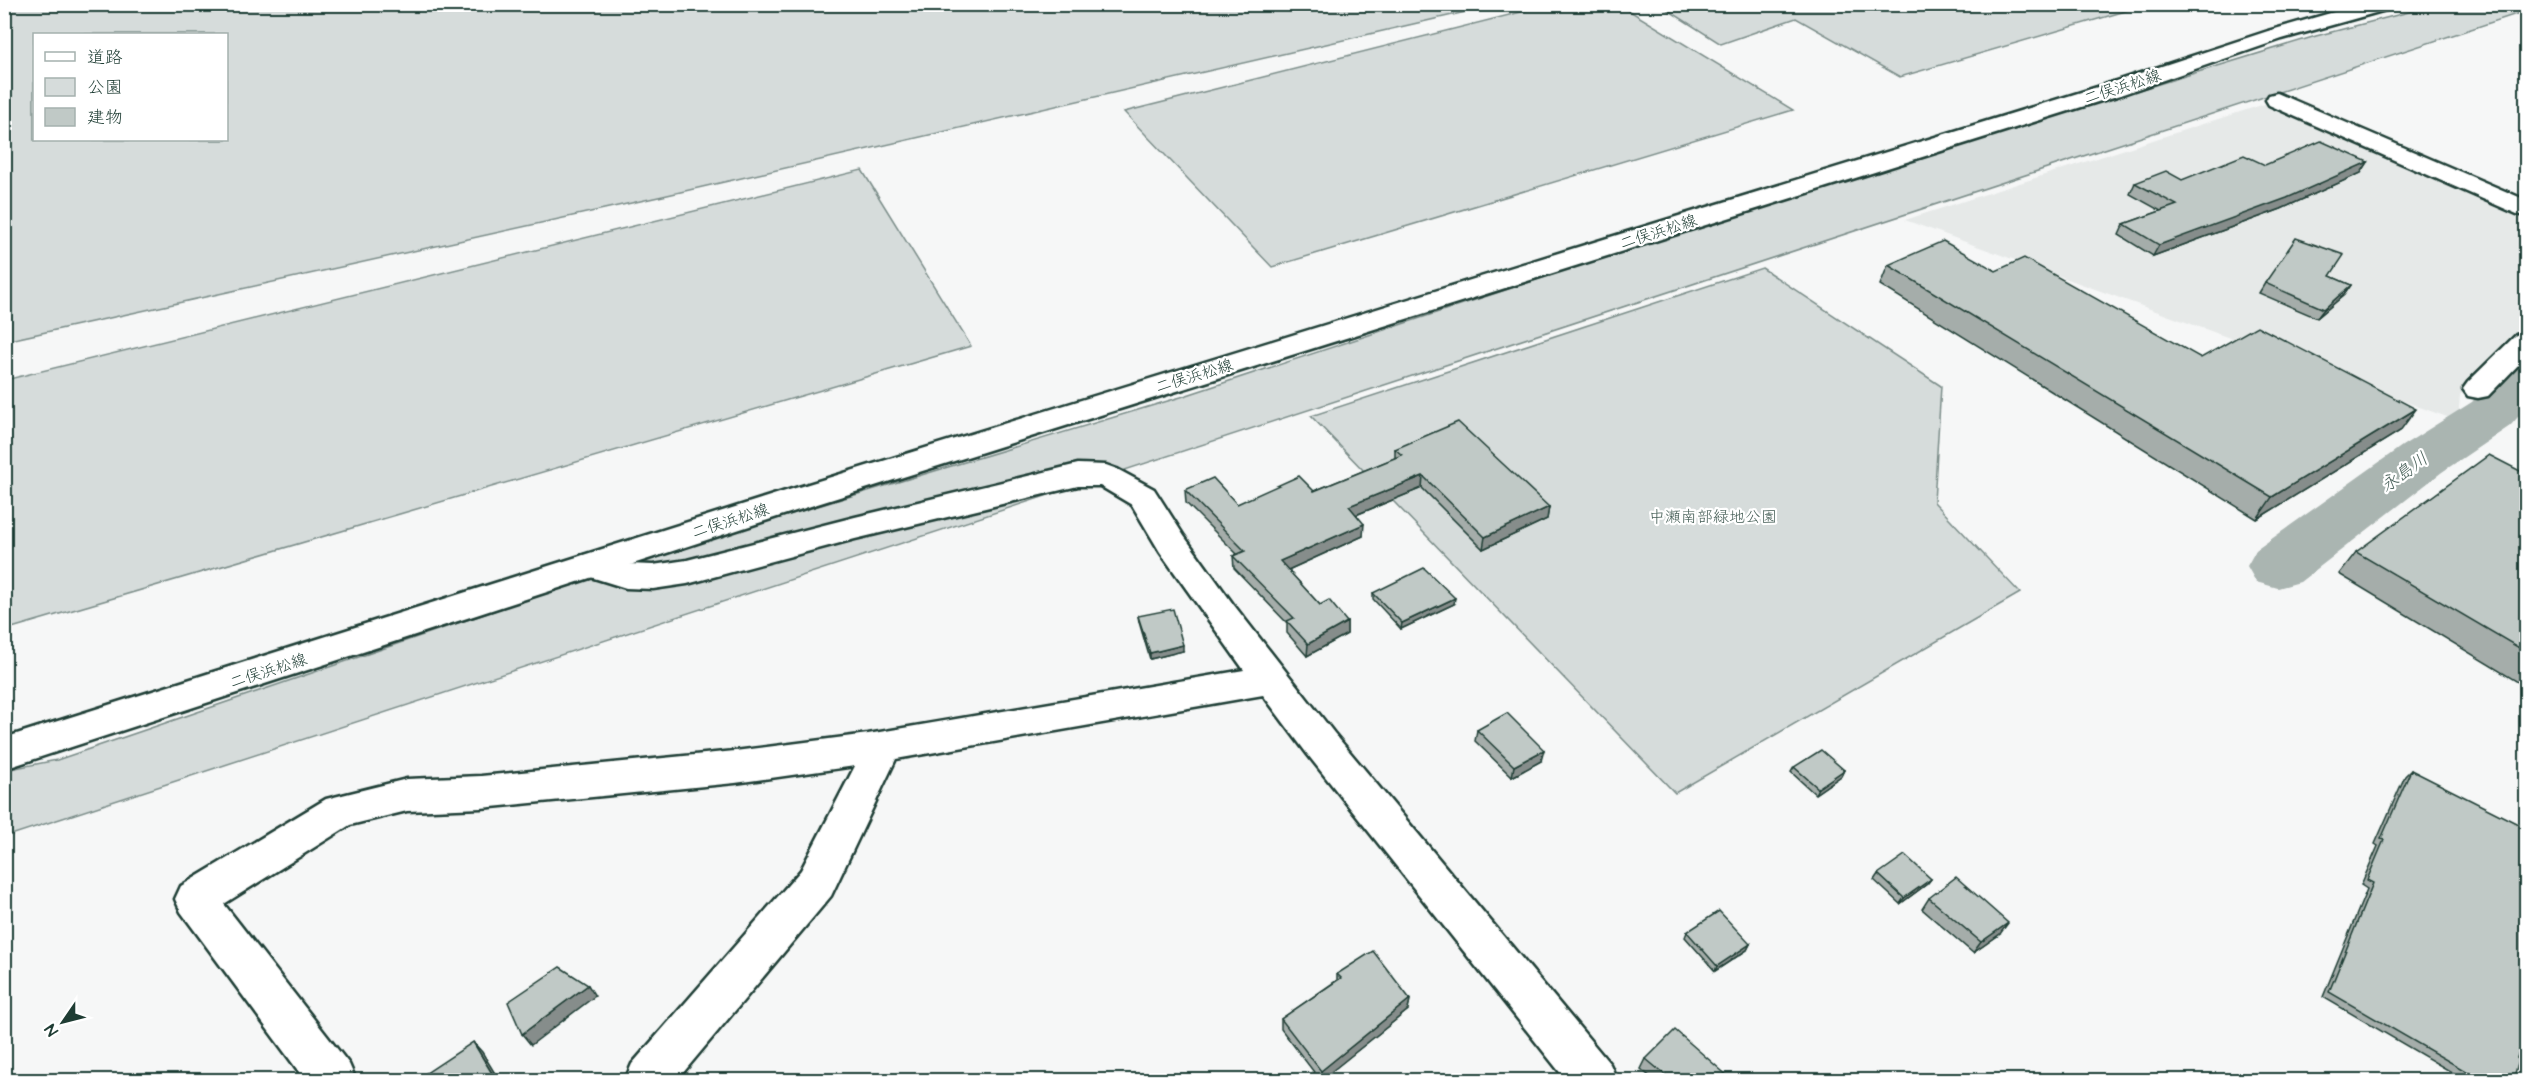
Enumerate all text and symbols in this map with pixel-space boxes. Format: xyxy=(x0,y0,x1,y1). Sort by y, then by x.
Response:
legend xyxy=(33,33,228,141)
text: 道路 xyxy=(87,45,123,70)
street label: 二俣浜松線 xyxy=(2081,64,2164,110)
text: 公園 xyxy=(87,75,123,100)
text: 建物 xyxy=(87,105,123,130)
street label: 二俣浜松線 xyxy=(1617,209,1700,255)
street label: 二俣浜松線 xyxy=(1153,354,1236,398)
water label: 永島川 xyxy=(2375,446,2433,498)
street label: 二俣浜松線 xyxy=(689,498,772,544)
park label: 中瀬南部緑地公園 xyxy=(1649,506,1777,528)
street label: 二俣浜松線 xyxy=(227,648,310,694)
north arrow xyxy=(33,992,93,1052)
text: N xyxy=(40,1020,63,1040)

